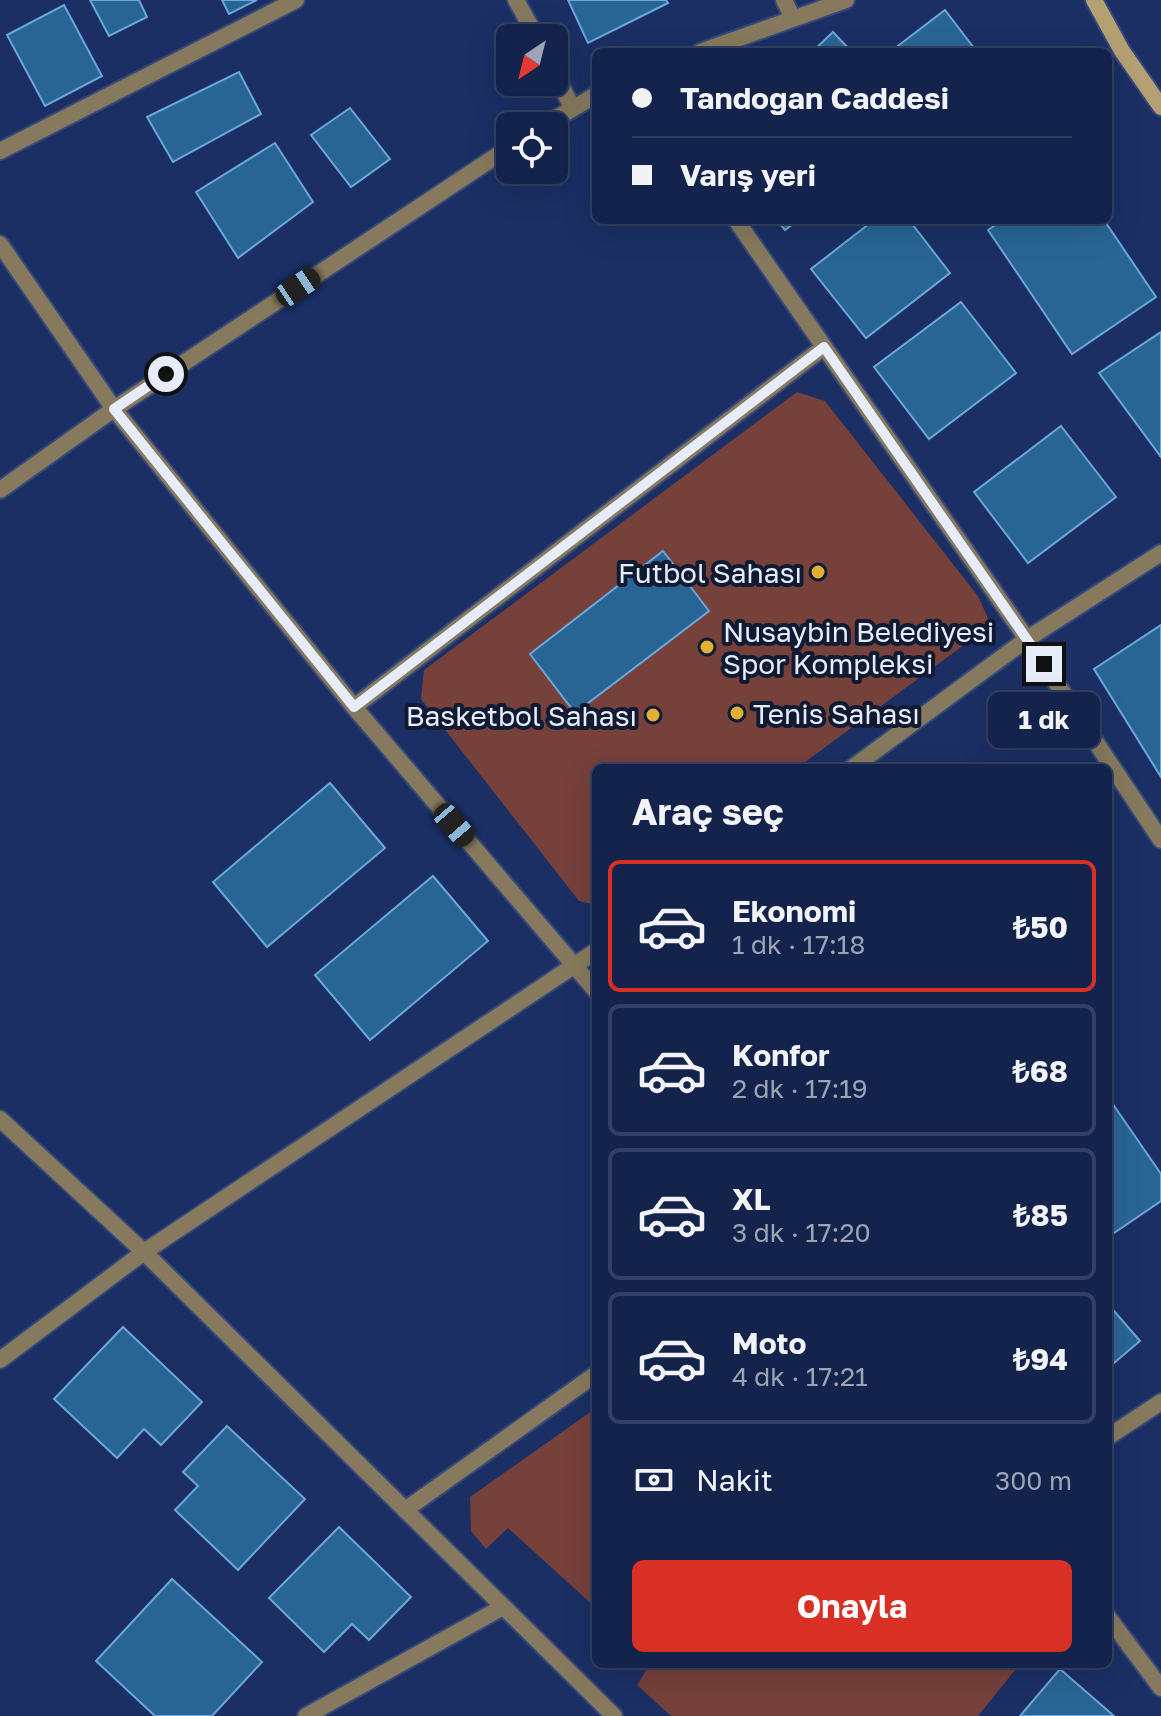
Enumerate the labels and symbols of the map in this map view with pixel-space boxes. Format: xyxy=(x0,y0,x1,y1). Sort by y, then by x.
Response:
north arrow xyxy=(496,24,568,96)
car xyxy=(271,264,325,310)
route start xyxy=(148,356,184,392)
place label: Futbol Sahası xyxy=(618,556,802,589)
marker: Futbol Sahası xyxy=(809,563,827,581)
place label: Nusaybin Belediyesi Spor Kompleksi xyxy=(723,615,994,680)
marker: Nusaybin Belediyesi Spor Kompleksi xyxy=(698,638,716,656)
route end xyxy=(1026,646,1062,682)
callout: 1 dk xyxy=(988,692,1100,748)
place label: Tenis Sahası xyxy=(753,697,920,730)
place label: Basketbol Sahası xyxy=(406,699,637,732)
marker: Tenis Sahası xyxy=(728,704,746,722)
marker: Basketbol Sahası xyxy=(644,706,662,724)
car xyxy=(429,799,479,851)

